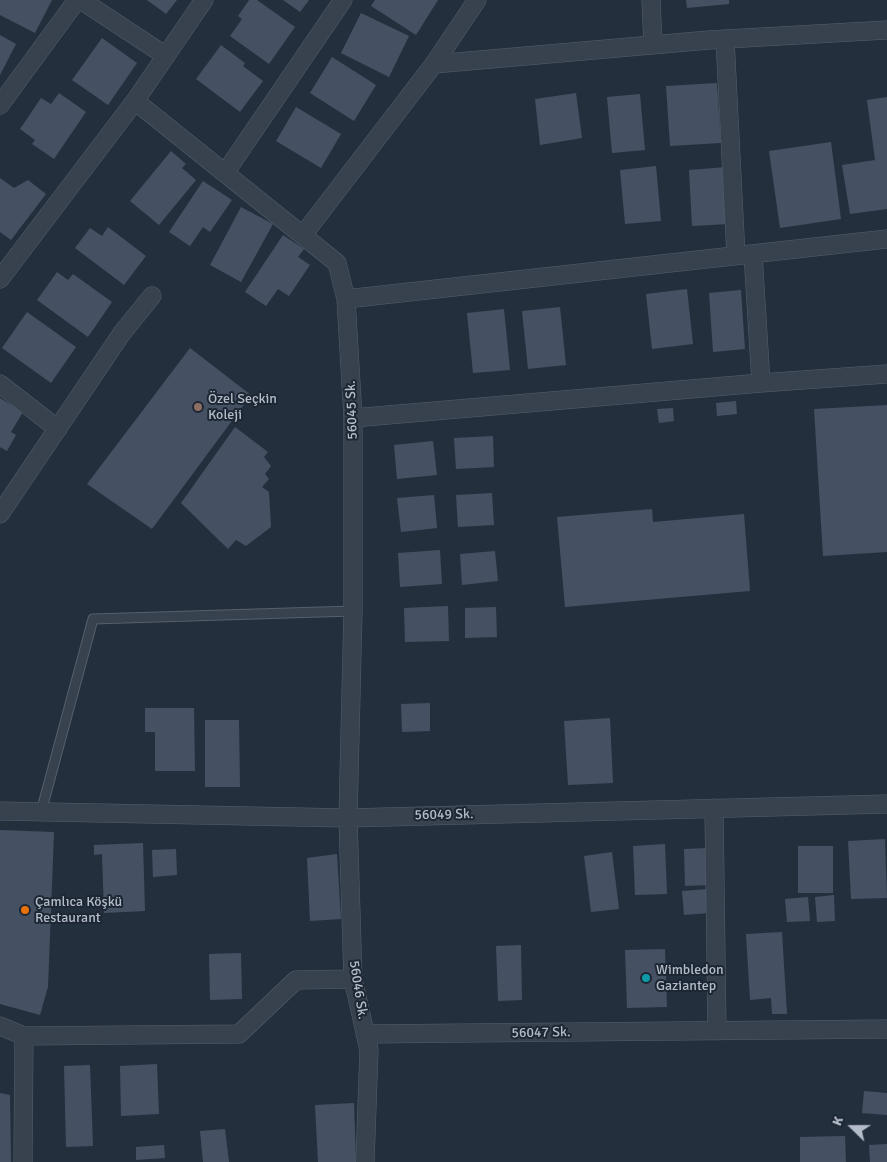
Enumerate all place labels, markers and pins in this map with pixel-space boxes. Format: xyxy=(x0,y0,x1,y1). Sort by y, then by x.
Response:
place label: Özel Seçkin Koleji xyxy=(208,391,277,424)
marker: Özel Seçkin Koleji xyxy=(192,401,204,413)
place label: Çamlıca Köşkü Restaurant xyxy=(35,894,122,926)
marker: Çamlıca Köşkü Restaurant xyxy=(19,904,31,916)
place label: Wimbledon Gaziantep xyxy=(656,962,724,994)
marker: Wimbledon Gaziantep xyxy=(640,972,652,984)

